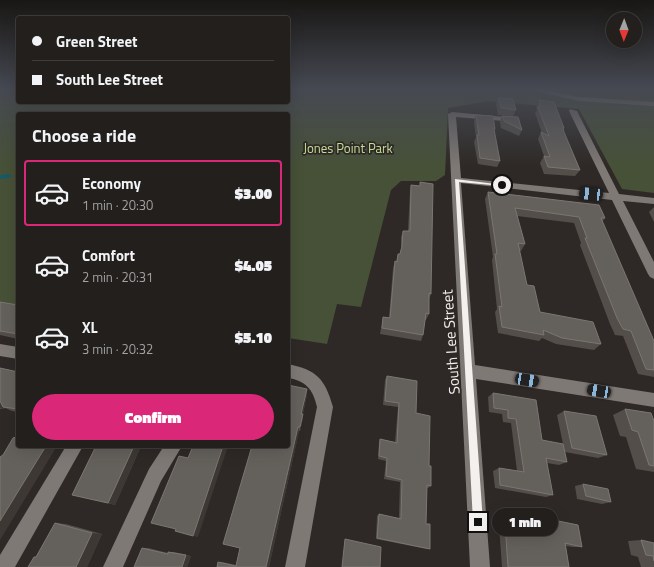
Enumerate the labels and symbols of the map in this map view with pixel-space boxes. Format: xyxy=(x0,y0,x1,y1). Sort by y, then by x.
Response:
north arrow xyxy=(606,12,642,48)
park label: Jones Point Park xyxy=(303,138,393,158)
route start xyxy=(493,176,511,194)
car xyxy=(578,187,604,201)
street label: South Lee Street xyxy=(435,288,466,395)
car xyxy=(514,372,540,388)
car xyxy=(586,383,612,399)
callout: 1 min xyxy=(492,508,558,536)
route end xyxy=(469,513,487,531)

